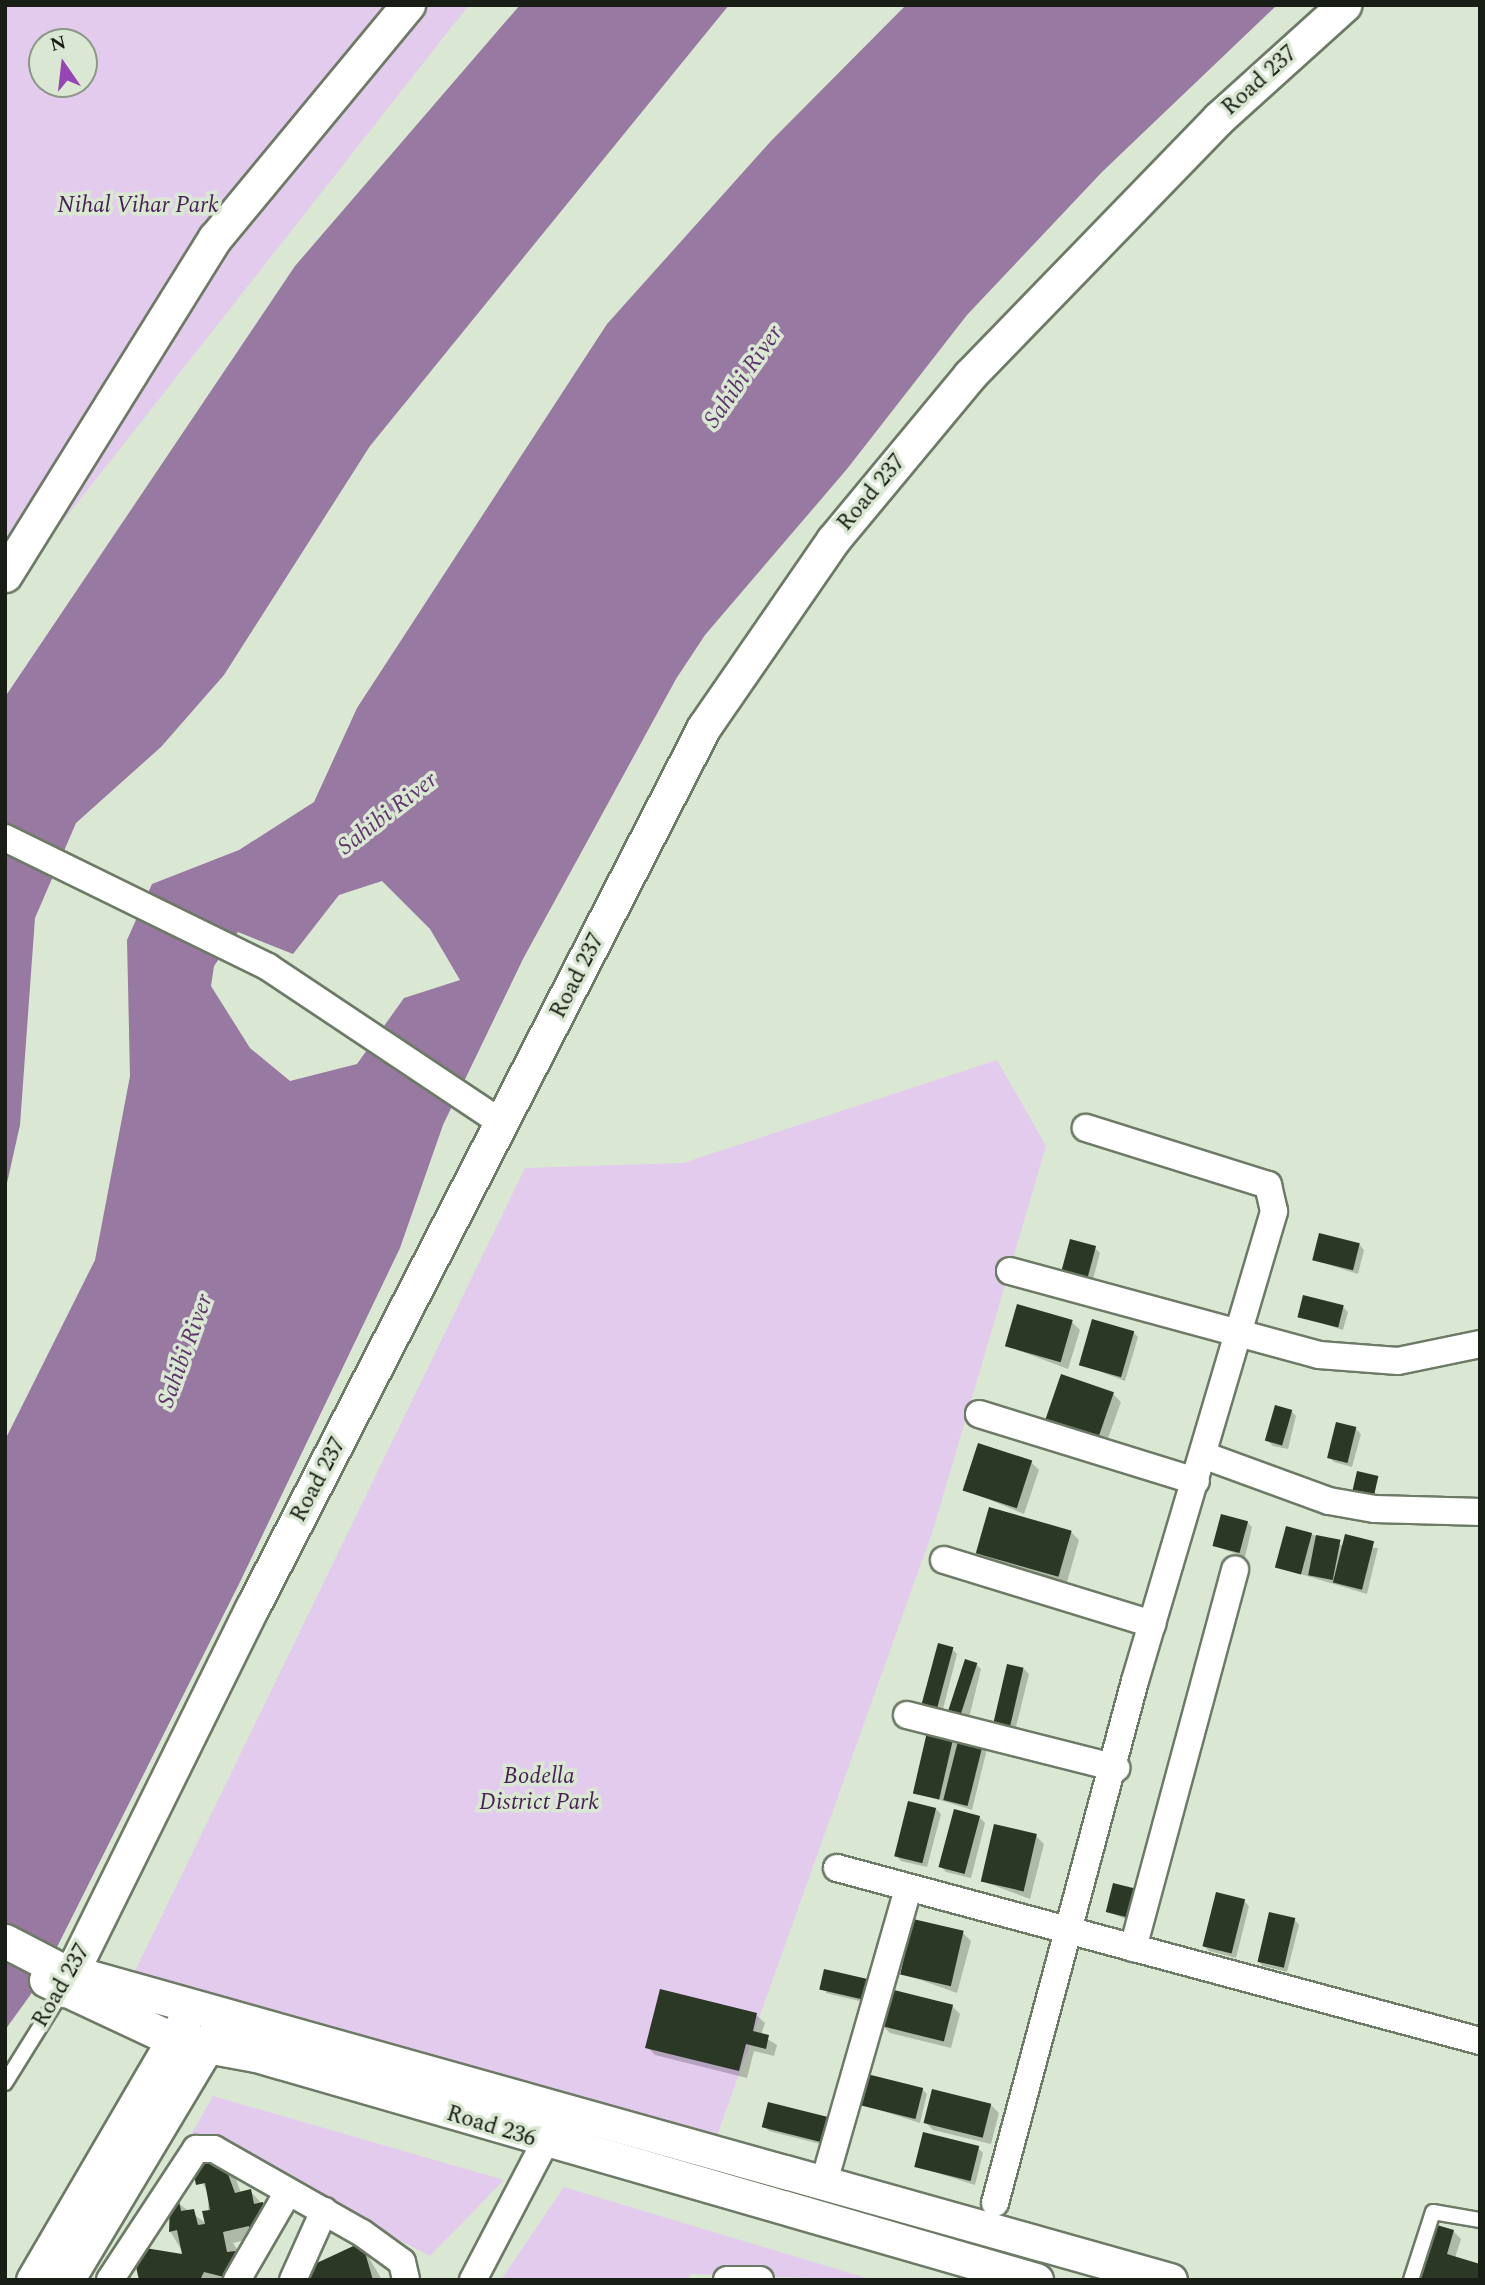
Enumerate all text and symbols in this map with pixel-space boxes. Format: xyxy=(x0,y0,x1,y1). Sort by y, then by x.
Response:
north arrow xyxy=(28,28,98,98)
text: N xyxy=(47,28,69,60)
street label: Road 237 xyxy=(1217,40,1303,122)
park label: Nihal Vihar Park xyxy=(57,192,219,220)
water label: Sahibi River xyxy=(698,320,790,434)
street label: Road 237 xyxy=(832,449,912,537)
water label: Sahibi River xyxy=(332,766,444,862)
street label: Road 237 xyxy=(545,929,611,1023)
water label: Sahibi River xyxy=(152,1290,220,1412)
street label: Road 237 xyxy=(285,1433,353,1527)
park label: Bodella District Park xyxy=(479,1763,599,1817)
street label: Road 237 xyxy=(27,1939,97,2033)
street label: Road 236 xyxy=(443,2100,539,2154)

